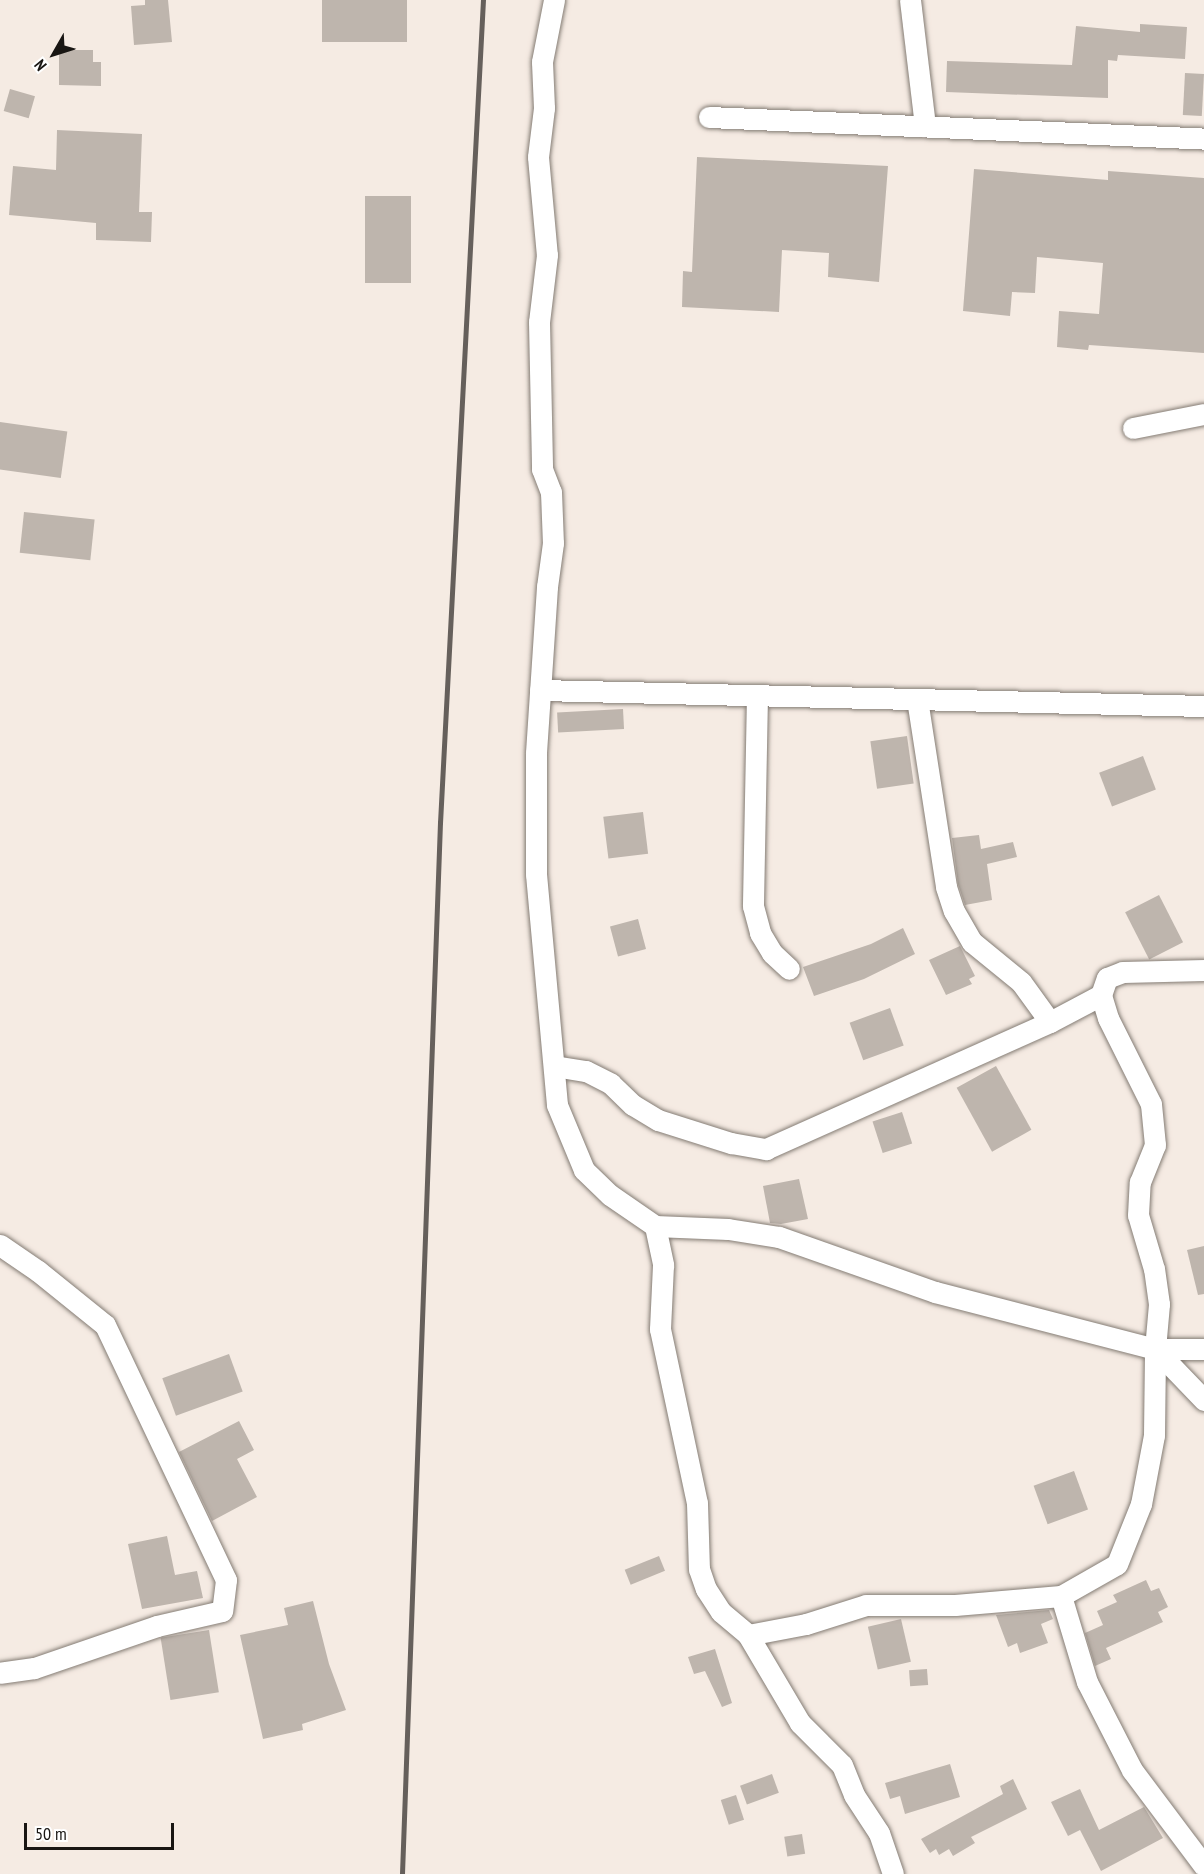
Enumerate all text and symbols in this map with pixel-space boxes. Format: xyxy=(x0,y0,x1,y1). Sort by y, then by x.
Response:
north arrow xyxy=(24,24,84,84)
text: N xyxy=(30,56,51,75)
scale bar xyxy=(27,1811,177,1849)
text: 50 m xyxy=(35,1822,67,1845)

